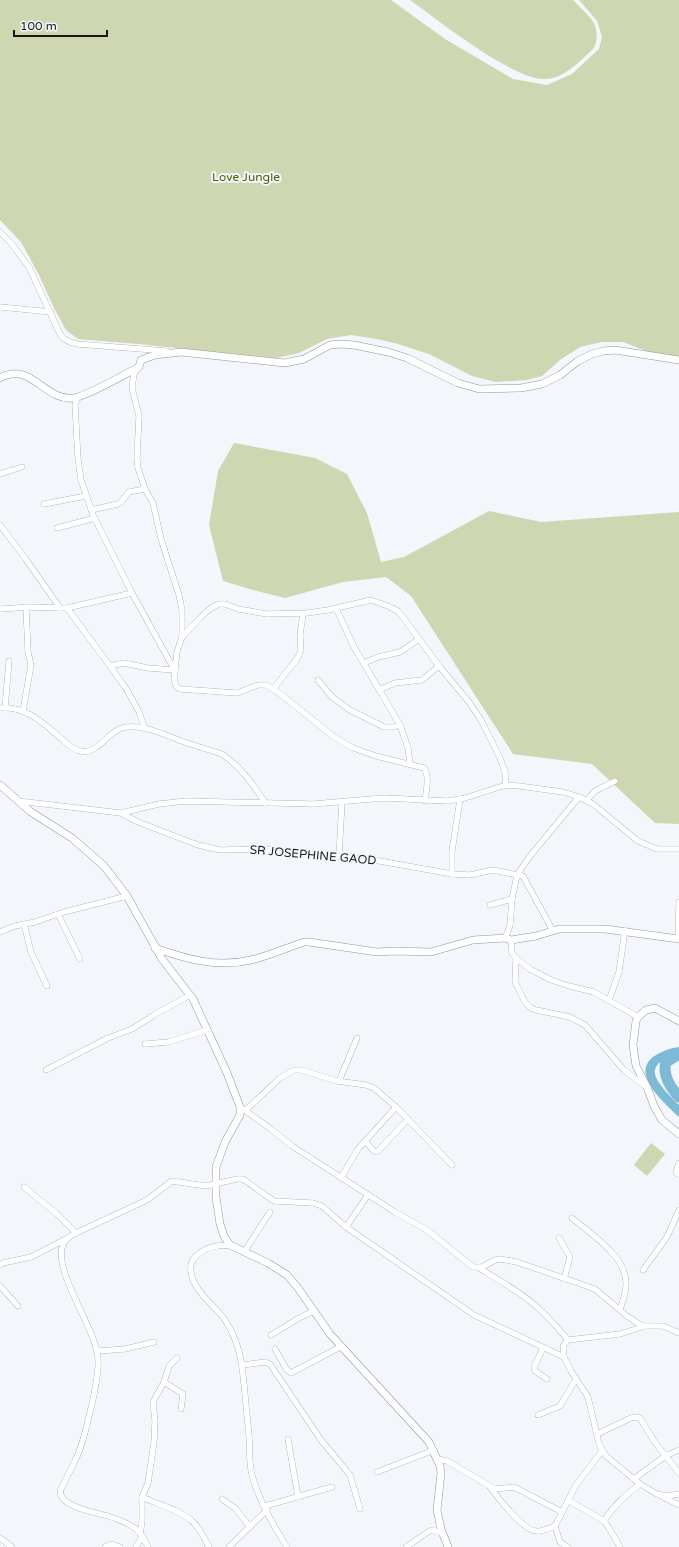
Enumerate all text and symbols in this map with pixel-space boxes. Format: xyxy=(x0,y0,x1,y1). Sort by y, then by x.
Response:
scale bar xyxy=(14,12,107,38)
text: 100 m xyxy=(20,19,57,33)
park label: Love Jungle xyxy=(212,170,280,184)
street label: SR JOSEPHINE GAOD xyxy=(249,842,377,868)

